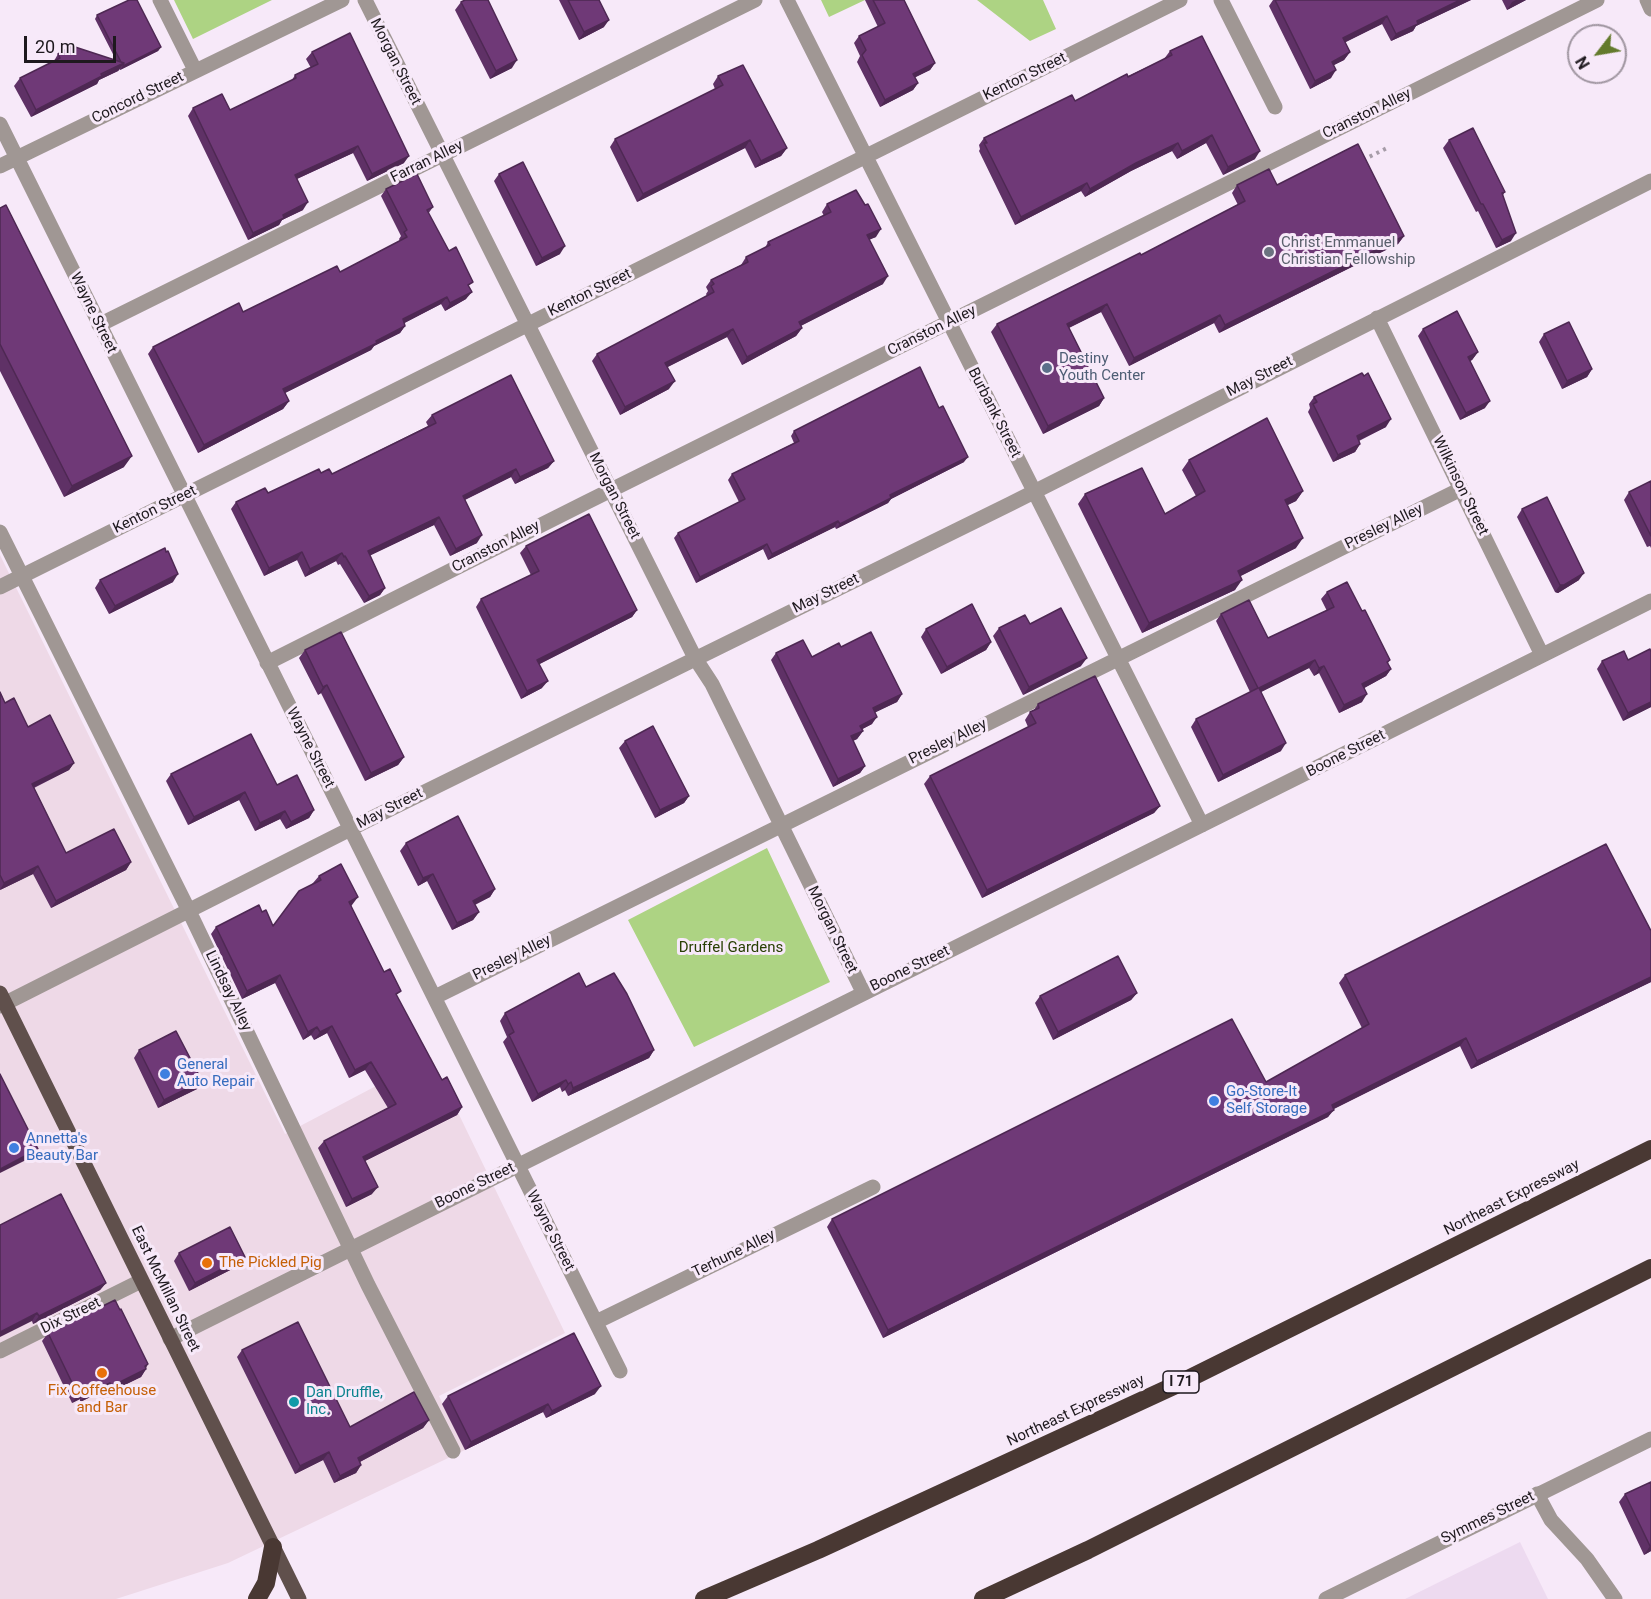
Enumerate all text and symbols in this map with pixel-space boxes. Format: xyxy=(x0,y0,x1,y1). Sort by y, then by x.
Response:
street label: Morgan Street xyxy=(365,16,425,108)
scale bar xyxy=(27,24,118,62)
north arrow xyxy=(1567,24,1627,84)
text: 20 m xyxy=(35,36,75,57)
street label: Kenton Street xyxy=(980,49,1070,105)
text: N xyxy=(1572,53,1594,72)
street label: Concord Street xyxy=(89,68,187,128)
street label: Cranston Alley xyxy=(1320,85,1414,143)
street label: Farran Alley xyxy=(388,137,466,187)
place label: Christ Emmanuel Christian Fellowship xyxy=(1281,234,1416,269)
marker: Christ Emmanuel Christian Fellowship xyxy=(1262,245,1276,259)
street label: Kenton Street xyxy=(545,265,635,321)
street label: Wayne Street xyxy=(66,270,120,356)
street label: Cranston Alley xyxy=(885,302,979,360)
place label: Destiny Youth Center xyxy=(1059,350,1145,385)
street label: May Street xyxy=(1224,353,1296,401)
marker: Destiny Youth Center xyxy=(1040,361,1054,375)
street label: Burbank Street xyxy=(964,365,1024,461)
street label: Wilkinson Street xyxy=(1428,434,1492,538)
street label: Morgan Street xyxy=(584,450,644,542)
street label: Kenton Street xyxy=(110,482,200,538)
street label: Presley Alley xyxy=(1342,500,1426,554)
street label: Cranston Alley xyxy=(449,517,543,577)
street label: May Street xyxy=(790,570,862,618)
street label: Wayne Street xyxy=(282,705,338,791)
street label: Presley Alley xyxy=(906,715,990,769)
street label: Boone Street xyxy=(1304,726,1388,782)
street label: May Street xyxy=(354,785,426,833)
street label: Morgan Street xyxy=(803,883,861,977)
street label: Presley Alley xyxy=(470,931,554,985)
park label: Druffel Gardens xyxy=(679,939,783,957)
street label: Boone Street xyxy=(867,942,953,996)
street label: Lindsay Alley xyxy=(201,948,255,1034)
place label: General Auto Repair xyxy=(177,1056,255,1091)
marker: General Auto Repair xyxy=(158,1067,172,1081)
place label: Go-Store-It Self Storage xyxy=(1226,1083,1307,1118)
marker: Go-Store-It Self Storage xyxy=(1207,1094,1221,1108)
place label: Annetta's Beauty Bar xyxy=(26,1130,98,1165)
marker: Annetta's Beauty Bar xyxy=(7,1141,21,1155)
street label: Northeast Expressway xyxy=(1441,1156,1583,1240)
street label: Boone Street xyxy=(432,1159,518,1213)
street label: Wayne Street xyxy=(522,1188,578,1274)
street label: East McMillan Street xyxy=(127,1223,203,1355)
street label: Terhune Alley xyxy=(690,1226,778,1282)
place label: The Pickled Pig xyxy=(219,1254,322,1272)
marker: The Pickled Pig xyxy=(200,1256,214,1270)
street label: Dix Street xyxy=(38,1294,104,1338)
marker: Fix Coffeehouse and Bar xyxy=(95,1366,109,1380)
street label: Northeast Expressway xyxy=(1004,1371,1148,1451)
road number: I 71 xyxy=(1163,1371,1199,1393)
place label: Fix Coffeehouse and Bar xyxy=(48,1382,156,1417)
place label: Dan Druffle, Inc. xyxy=(306,1384,383,1419)
marker: Dan Druffle, Inc. xyxy=(287,1395,301,1409)
street label: Symmes Street xyxy=(1439,1488,1537,1548)

